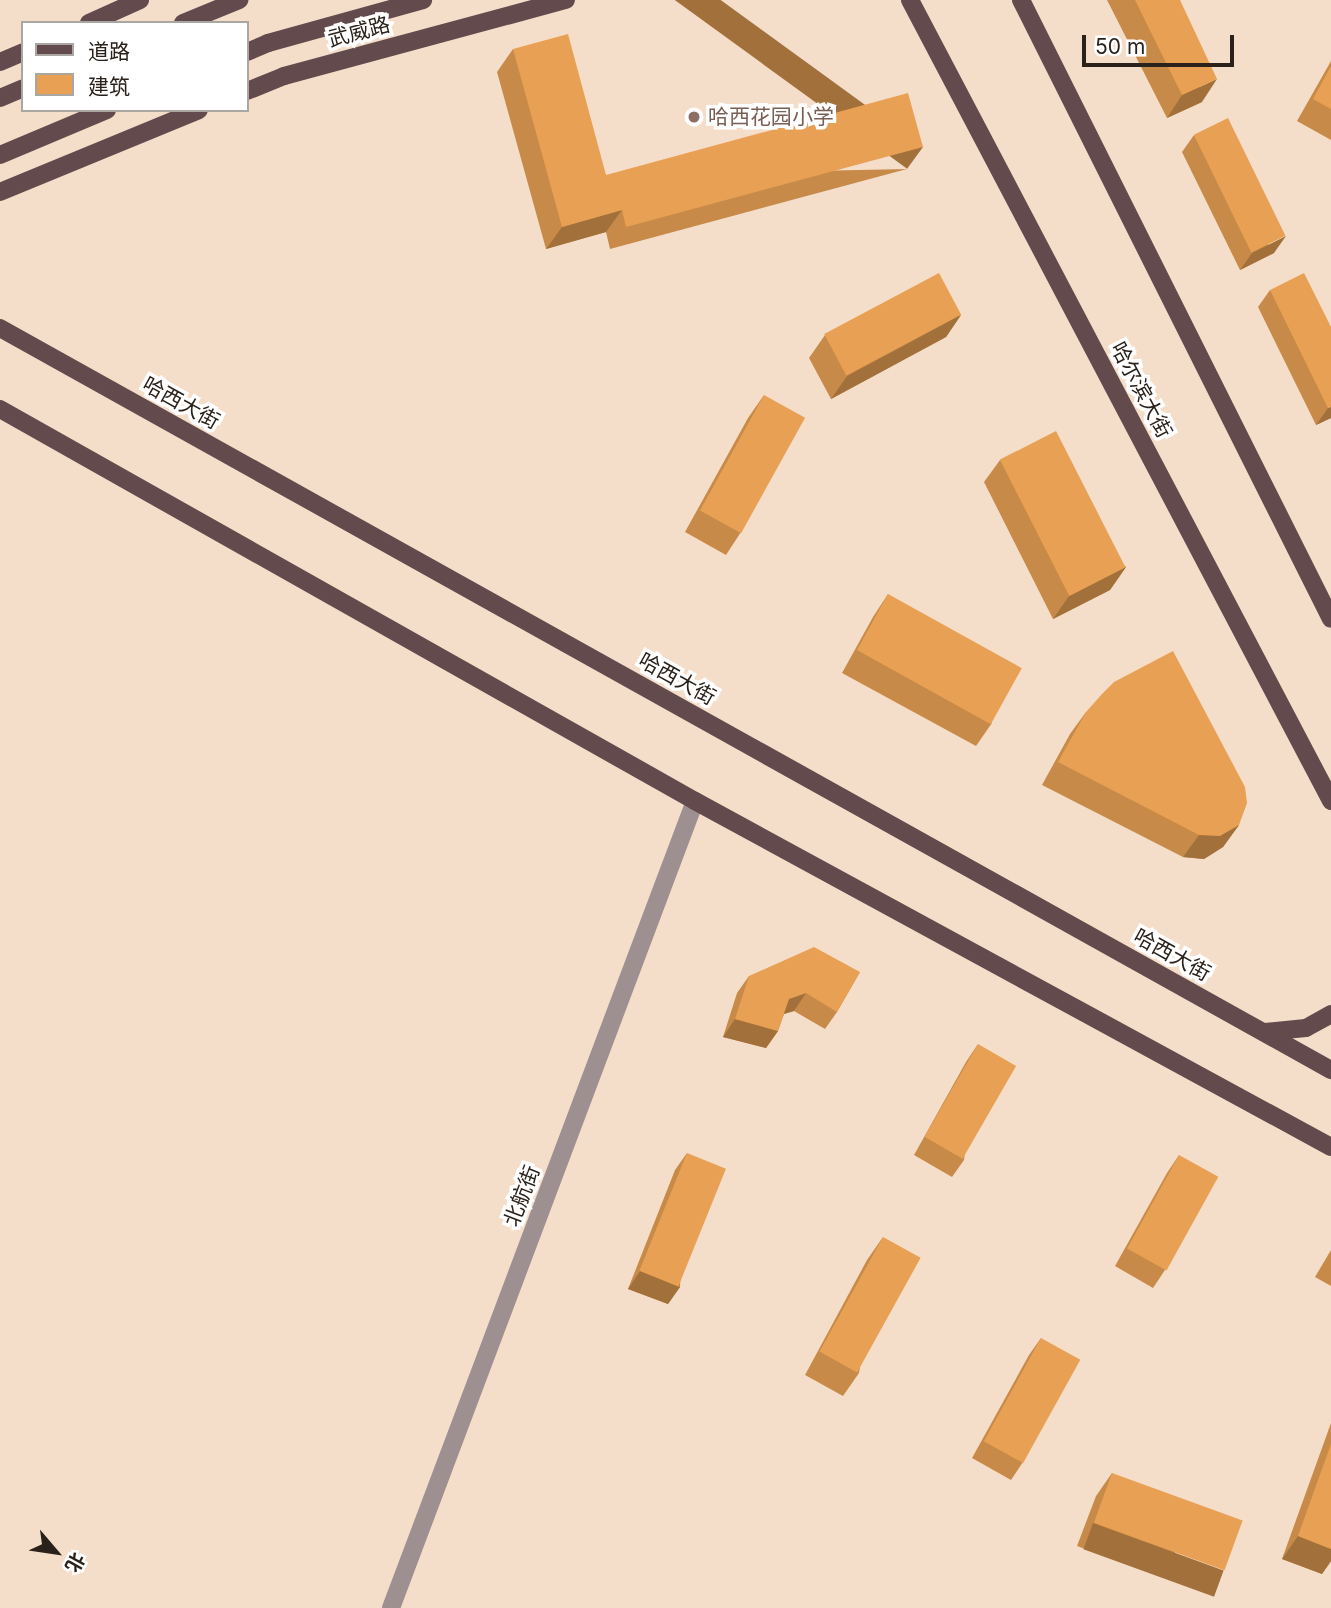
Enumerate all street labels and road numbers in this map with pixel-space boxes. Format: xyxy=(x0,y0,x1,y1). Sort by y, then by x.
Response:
street label: 武威路 xyxy=(325,12,393,52)
street label: 哈尔滨大街 xyxy=(1105,338,1177,442)
street label: 哈西大街 xyxy=(138,372,224,434)
street label: 哈西大街 xyxy=(634,648,720,710)
street label: 哈西大街 xyxy=(1129,924,1215,986)
street label: 北航街 xyxy=(499,1162,545,1230)

